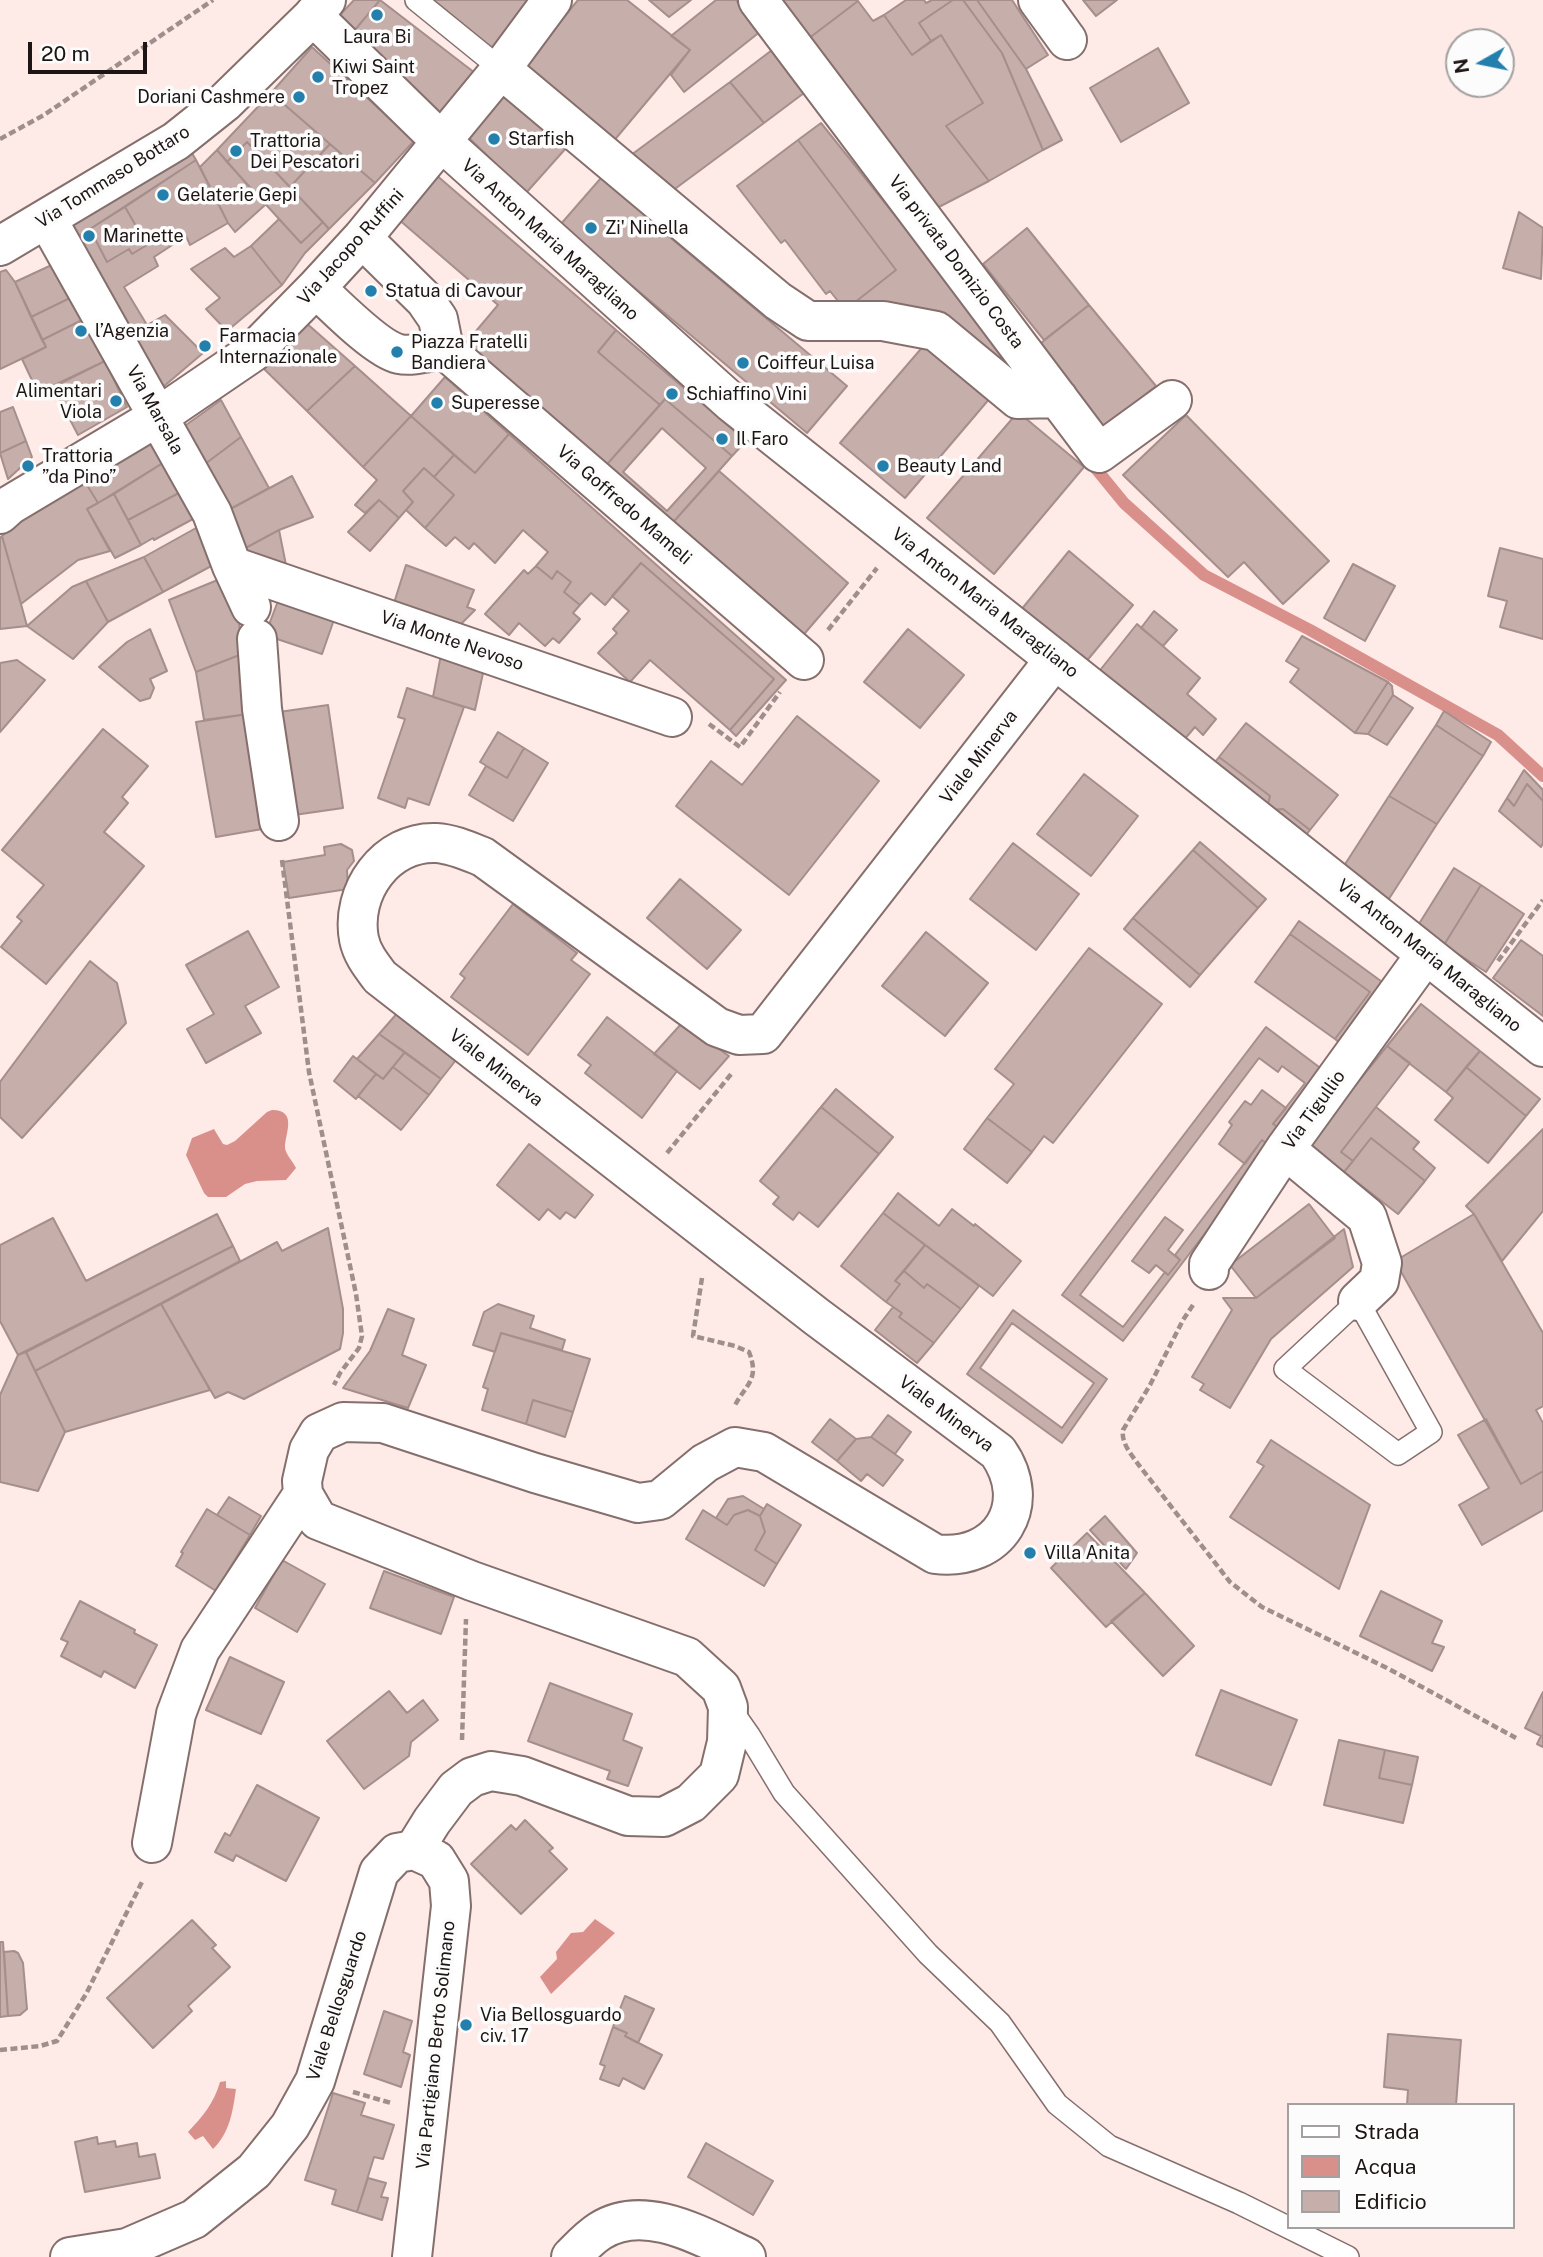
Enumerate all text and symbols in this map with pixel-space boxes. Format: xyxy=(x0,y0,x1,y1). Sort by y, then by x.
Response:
marker: Laura Bi xyxy=(369,7,385,23)
place label: Laura Bi xyxy=(343,26,411,48)
scale bar xyxy=(32,28,150,72)
north arrow xyxy=(1445,28,1515,98)
text: 20 m xyxy=(41,41,90,66)
place label: Kiwi Saint Tropez xyxy=(332,56,415,98)
text: N xyxy=(1449,57,1473,75)
marker: Kiwi Saint Tropez xyxy=(310,69,326,85)
place label: Doriani Cashmere xyxy=(137,86,285,108)
marker: Doriani Cashmere xyxy=(291,89,307,105)
street label: Via Tommaso Bottaro xyxy=(32,121,194,233)
place label: Starfish xyxy=(508,128,574,150)
place label: Trattoria Dei Pescatori xyxy=(250,130,360,172)
marker: Starfish xyxy=(486,131,502,147)
marker: Trattoria Dei Pescatori xyxy=(228,143,244,159)
street label: Via Anton Maria Maragliano xyxy=(457,155,643,325)
street label: Via privata Domizio Costa xyxy=(884,171,1028,353)
place label: Gelaterie Gepi xyxy=(177,184,297,206)
street label: Via Jacopo Ruffini xyxy=(293,185,409,309)
marker: Gelaterie Gepi xyxy=(155,187,171,203)
place label: Zi' Ninella xyxy=(605,217,689,239)
marker: Zi' Ninella xyxy=(583,220,599,236)
place label: Marinette xyxy=(103,225,184,247)
marker: Marinette xyxy=(81,228,97,244)
place label: Statua di Cavour xyxy=(385,280,523,302)
marker: Statua di Cavour xyxy=(363,283,379,299)
place label: l’Agenzia xyxy=(95,320,169,342)
marker: l’Agenzia xyxy=(73,323,89,339)
place label: Farmacia Internazionale xyxy=(219,325,337,368)
place label: Piazza Fratelli Bandiera xyxy=(411,331,528,374)
marker: Farmacia Internazionale xyxy=(197,338,213,354)
marker: Piazza Fratelli Bandiera xyxy=(389,344,405,360)
place label: Coiffeur Luisa xyxy=(757,352,874,374)
marker: Coiffeur Luisa xyxy=(735,355,751,371)
street label: Via Marsala xyxy=(122,362,188,458)
place label: Alimentari Viola xyxy=(15,380,102,422)
place label: Schiaffino Vini xyxy=(686,383,807,405)
marker: Schiaffino Vini xyxy=(664,386,680,402)
place label: Superesse xyxy=(451,392,540,414)
marker: Alimentari Viola xyxy=(108,393,124,409)
marker: Superesse xyxy=(429,395,445,411)
place label: Il Faro xyxy=(736,428,788,450)
marker: Il Faro xyxy=(714,431,730,447)
street label: Via Goffredo Mameli xyxy=(552,441,696,569)
place label: Trattoria ”da Pino” xyxy=(42,445,116,488)
place label: Beauty Land xyxy=(897,455,1002,477)
marker: Trattoria ”da Pino” xyxy=(20,458,36,474)
marker: Beauty Land xyxy=(875,458,891,474)
street label: Via Anton Maria Maragliano xyxy=(887,523,1083,683)
street label: Via Monte Nevoso xyxy=(378,606,526,676)
street label: Viale Minerva xyxy=(936,706,1022,808)
street label: Via Anton Maria Maragliano xyxy=(1332,875,1526,1037)
street label: Viale Minerva xyxy=(445,1025,547,1111)
street label: Via Tigullio xyxy=(1278,1066,1350,1154)
street label: Viale Minerva xyxy=(894,1371,998,1457)
place label: Villa Anita xyxy=(1044,1542,1130,1564)
marker: Villa Anita xyxy=(1022,1545,1038,1561)
street label: Via Partigiano Berto Solimano xyxy=(412,1920,460,2170)
street label: Viale Bellosguardo xyxy=(302,1928,372,2084)
place label: Via Bellosguardo civ. 17 xyxy=(480,2004,622,2046)
marker: Via Bellosguardo civ. 17 xyxy=(458,2017,474,2033)
legend xyxy=(1288,2103,1515,2229)
text: Strada xyxy=(1354,2119,1419,2144)
text: Acqua xyxy=(1354,2154,1416,2179)
text: Edificio xyxy=(1354,2189,1427,2214)

